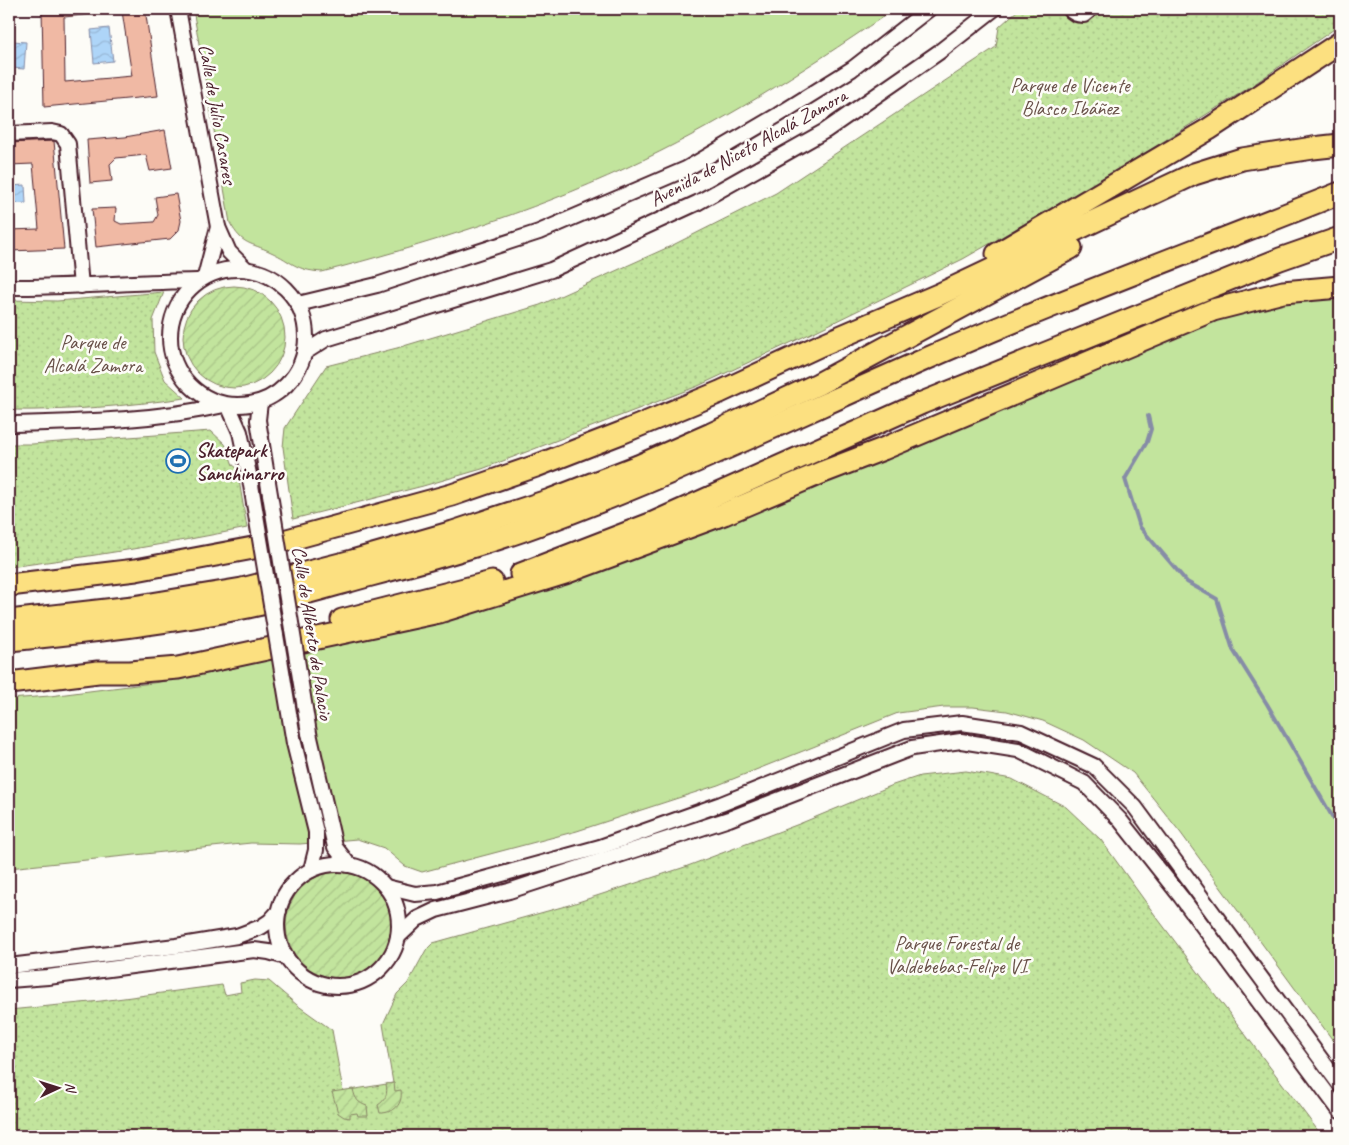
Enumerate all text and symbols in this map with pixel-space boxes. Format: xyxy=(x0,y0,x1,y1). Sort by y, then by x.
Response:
street label: Calle de Julio Casares xyxy=(193,42,242,188)
park label: Parque de Vicente Blasco Ibáñez xyxy=(1010,73,1131,121)
street label: Avenida de Niceto Alcalá Zamora xyxy=(645,82,853,212)
park label: Parque de Alcalá Zamora xyxy=(44,330,144,378)
place label: Skatepark Sanchinarro xyxy=(196,438,285,486)
sports icon: Skatepark Sanchinarro xyxy=(165,448,191,474)
street label: Calle de Alberto de Palacio xyxy=(286,544,339,723)
park label: Parque Forestal de Valdebebas-Felipe VI xyxy=(887,931,1032,979)
north arrow xyxy=(32,1062,82,1112)
text: N xyxy=(62,1082,79,1094)

